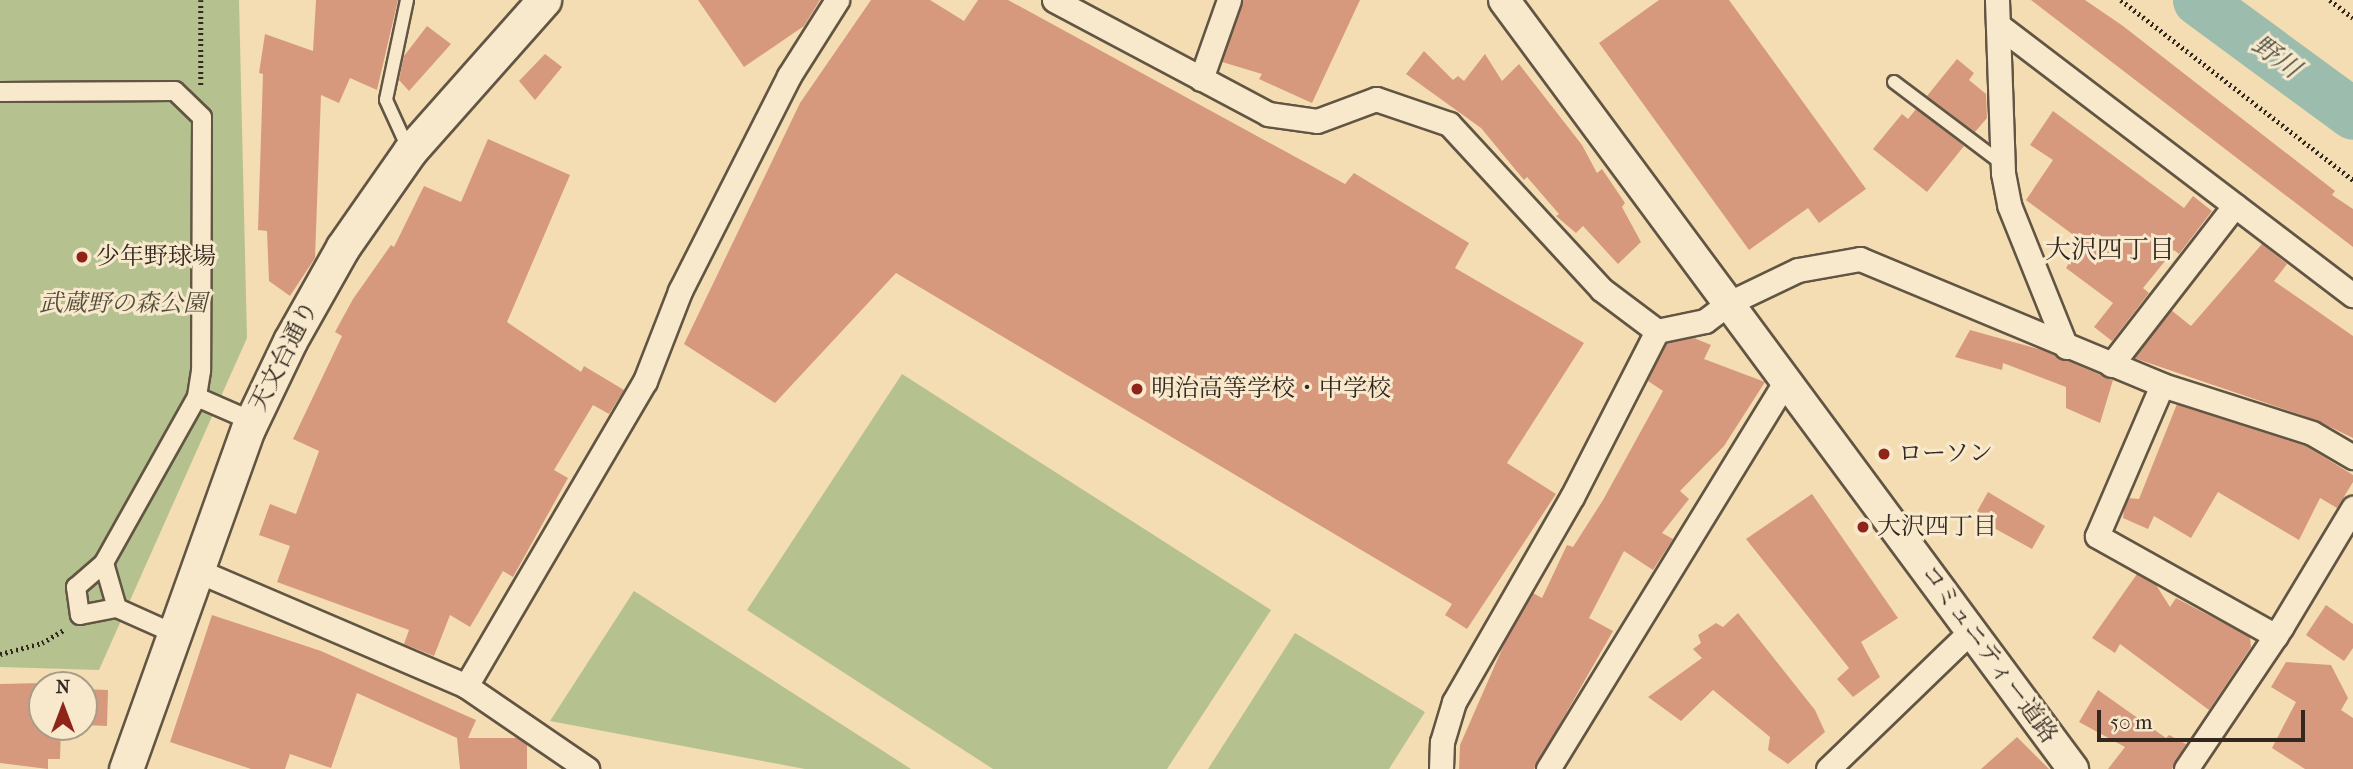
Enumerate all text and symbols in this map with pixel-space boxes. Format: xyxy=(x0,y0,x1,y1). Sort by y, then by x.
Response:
water label: 野川 xyxy=(2246,29,2306,85)
district label: 大沢四丁目 xyxy=(2045,234,2175,266)
place label: 少年野球場 xyxy=(96,243,216,271)
marker: 少年野球場 xyxy=(74,249,90,265)
park label: 武蔵野の森公園 xyxy=(39,290,207,318)
street label: 天文台通り xyxy=(244,296,324,416)
place label: 明治高等学校・中学校 xyxy=(1151,375,1391,403)
marker: 明治高等学校・中学校 xyxy=(1129,381,1145,397)
place label: ローソン xyxy=(1898,440,1994,468)
marker: ローソン xyxy=(1876,446,1892,462)
place label: 大沢四丁目 xyxy=(1877,513,1997,541)
marker: 大沢四丁目 xyxy=(1855,519,1871,535)
street label: コミュニティー道路 xyxy=(1914,558,2064,750)
north arrow xyxy=(28,671,98,741)
text: N xyxy=(56,676,70,698)
scale bar xyxy=(2101,696,2309,740)
text: 50 m xyxy=(2110,710,2153,734)

